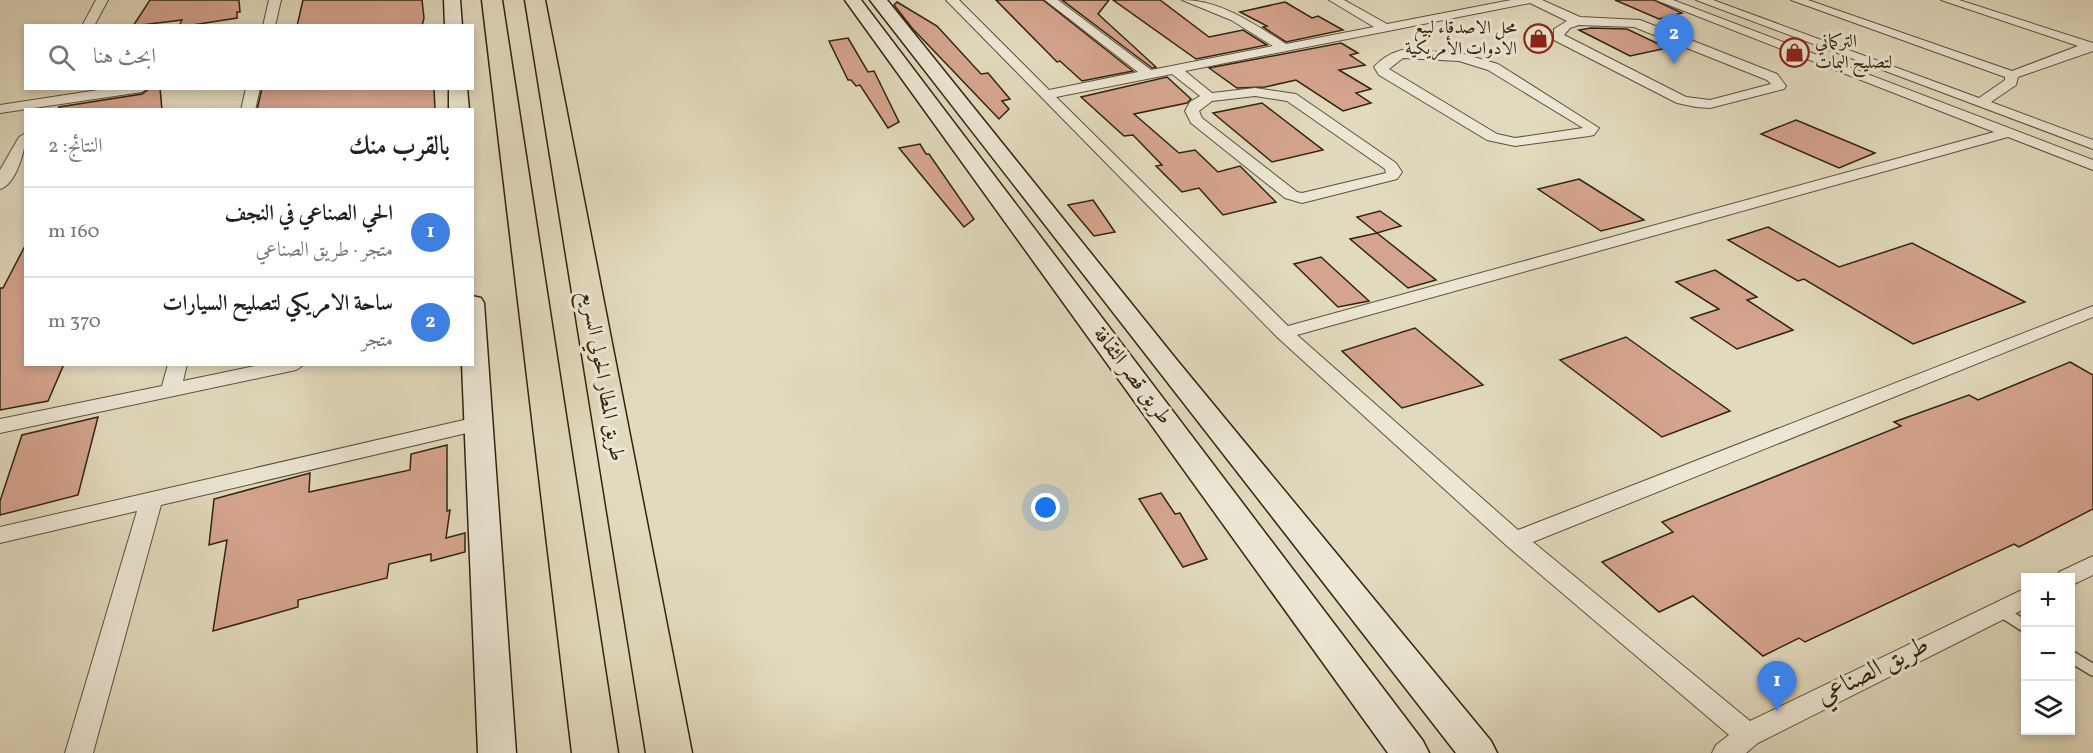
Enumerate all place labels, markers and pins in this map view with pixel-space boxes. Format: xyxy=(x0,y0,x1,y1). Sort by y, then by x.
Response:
pin: 2 xyxy=(1654,14,1694,64)
place label: محل الاصدقاء لبيع الادوات الأمريكية xyxy=(1405,16,1517,62)
shop icon: محل الاصدقاء لبيع الادوات الأمريكية xyxy=(1522,22,1554,54)
place label: التركماني لتصليح البمات xyxy=(1815,30,1892,78)
shop icon: التركماني لتصليح البمات xyxy=(1778,36,1810,68)
pin: 1 xyxy=(1758,662,1796,711)

